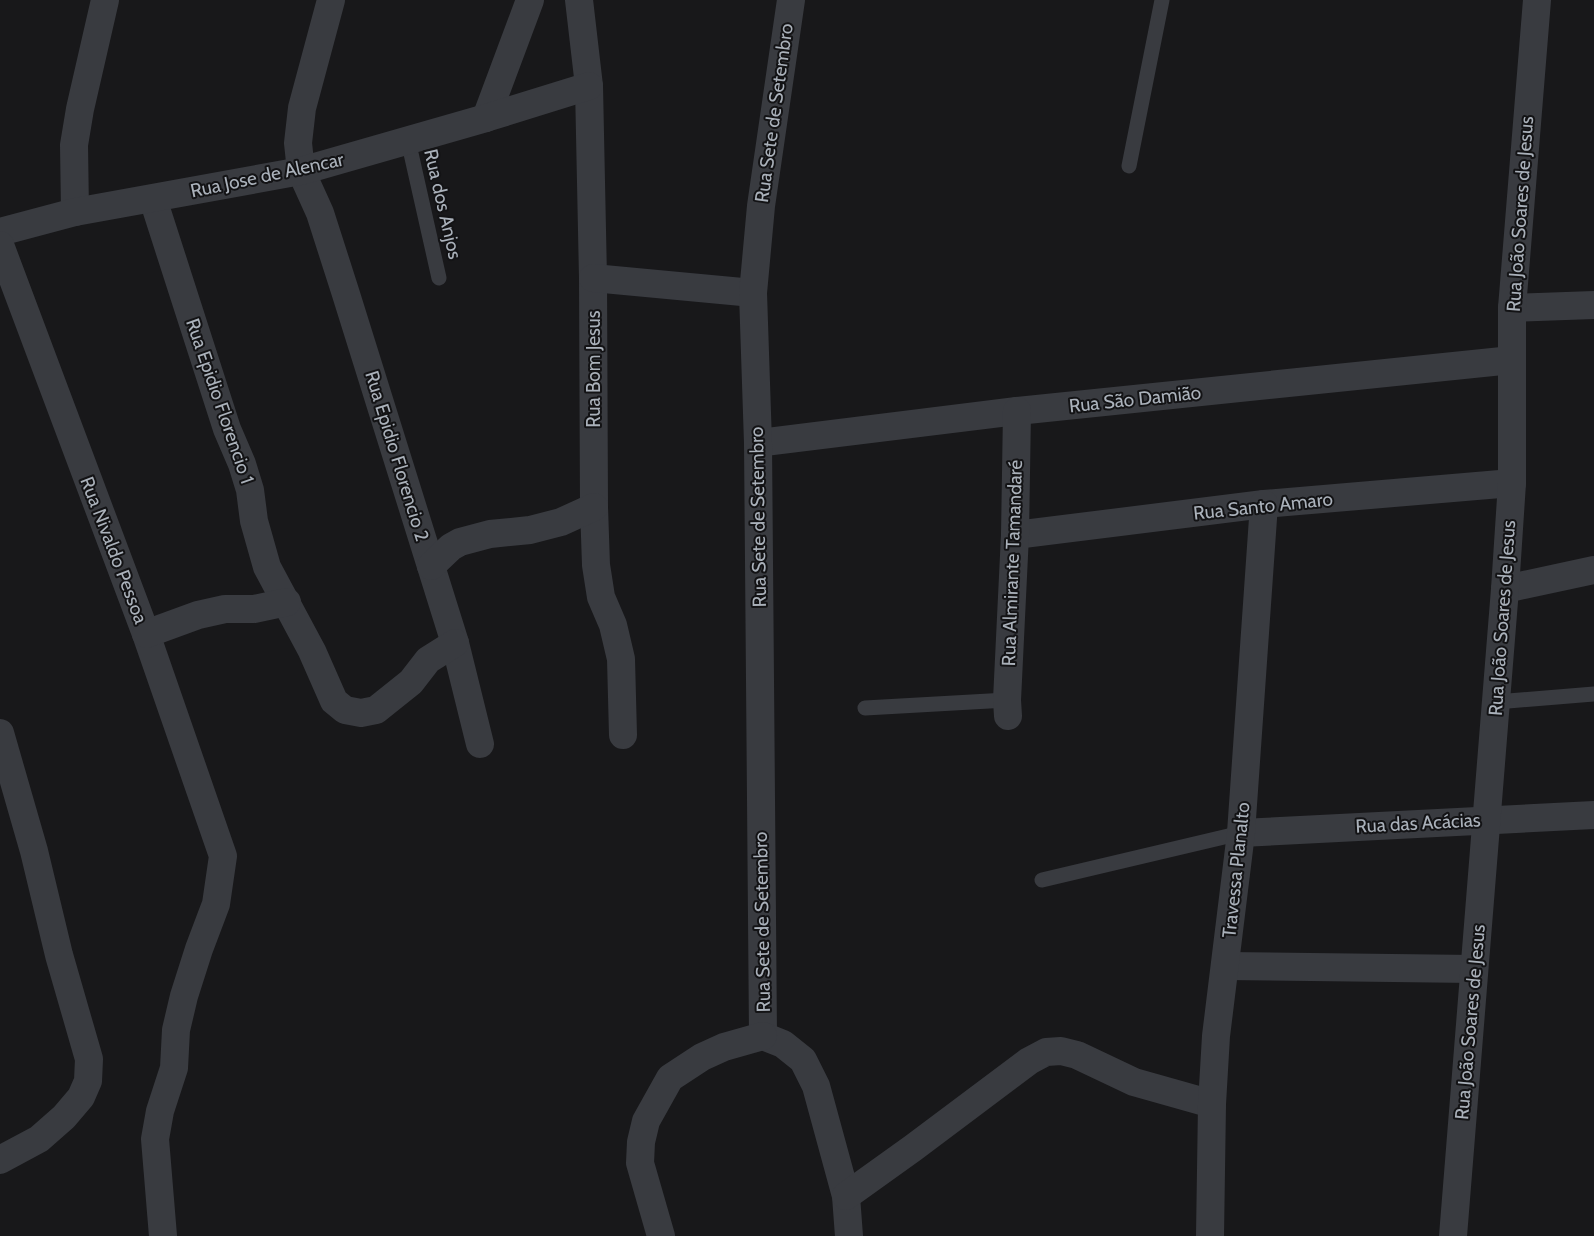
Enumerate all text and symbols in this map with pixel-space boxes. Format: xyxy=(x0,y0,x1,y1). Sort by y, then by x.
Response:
street label: Rua Sete de Setembro xyxy=(750,22,798,204)
street label: Rua João Soares de Jesus xyxy=(1502,115,1538,313)
street label: Rua dos Anjos xyxy=(419,147,467,261)
street label: Rua Jose de Alencar xyxy=(188,148,346,202)
street label: Rua Bom Jesus xyxy=(582,310,605,428)
street label: Rua Epidio Florencio 1 xyxy=(181,315,259,487)
street label: Rua Epidio Florencio 2 xyxy=(360,368,434,544)
street label: Rua São Damião xyxy=(1068,381,1202,417)
street label: Rua Sete de Setembro xyxy=(745,427,771,607)
street label: Rua Almirante Tamandaré xyxy=(997,459,1027,667)
street label: Rua Nivaldo Pessoa xyxy=(75,473,153,627)
street label: Rua Santo Amaro xyxy=(1192,487,1334,525)
street label: Rua João Soares de Jesus xyxy=(1484,519,1520,717)
street label: Travessa Planalto xyxy=(1217,801,1255,939)
street label: Rua das Acácias xyxy=(1355,808,1481,838)
street label: Rua Sete de Setembro xyxy=(749,832,775,1012)
street label: Rua João Soares de Jesus xyxy=(1450,923,1490,1121)

